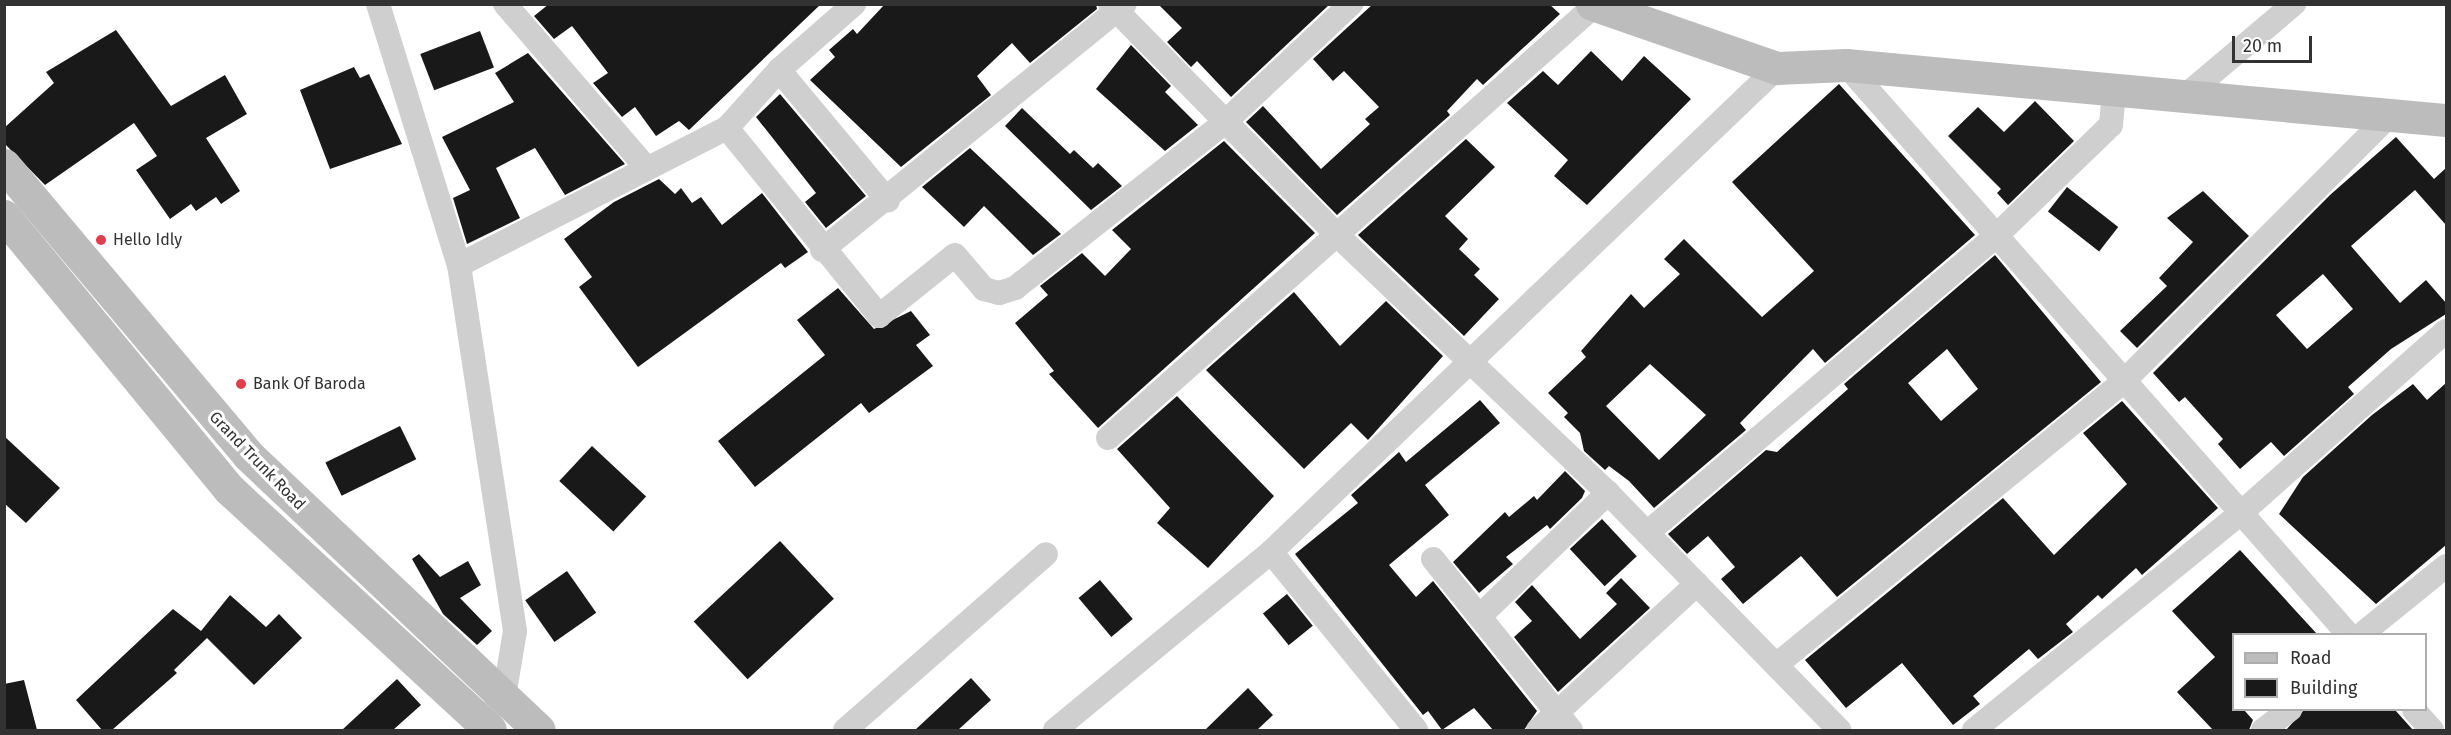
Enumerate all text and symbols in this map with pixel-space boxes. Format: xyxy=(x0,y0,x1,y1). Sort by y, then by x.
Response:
scale bar xyxy=(2235,24,2314,62)
text: 20 m xyxy=(2243,35,2282,57)
place label: Hello Idly xyxy=(113,230,182,250)
marker: Hello Idly xyxy=(94,233,108,247)
place label: Bank Of Baroda xyxy=(253,374,366,394)
marker: Bank Of Baroda xyxy=(234,377,248,391)
street label: Grand Trunk Road xyxy=(205,408,309,514)
legend xyxy=(2232,633,2427,711)
text: Road xyxy=(2290,647,2332,669)
text: Building xyxy=(2290,677,2357,699)

